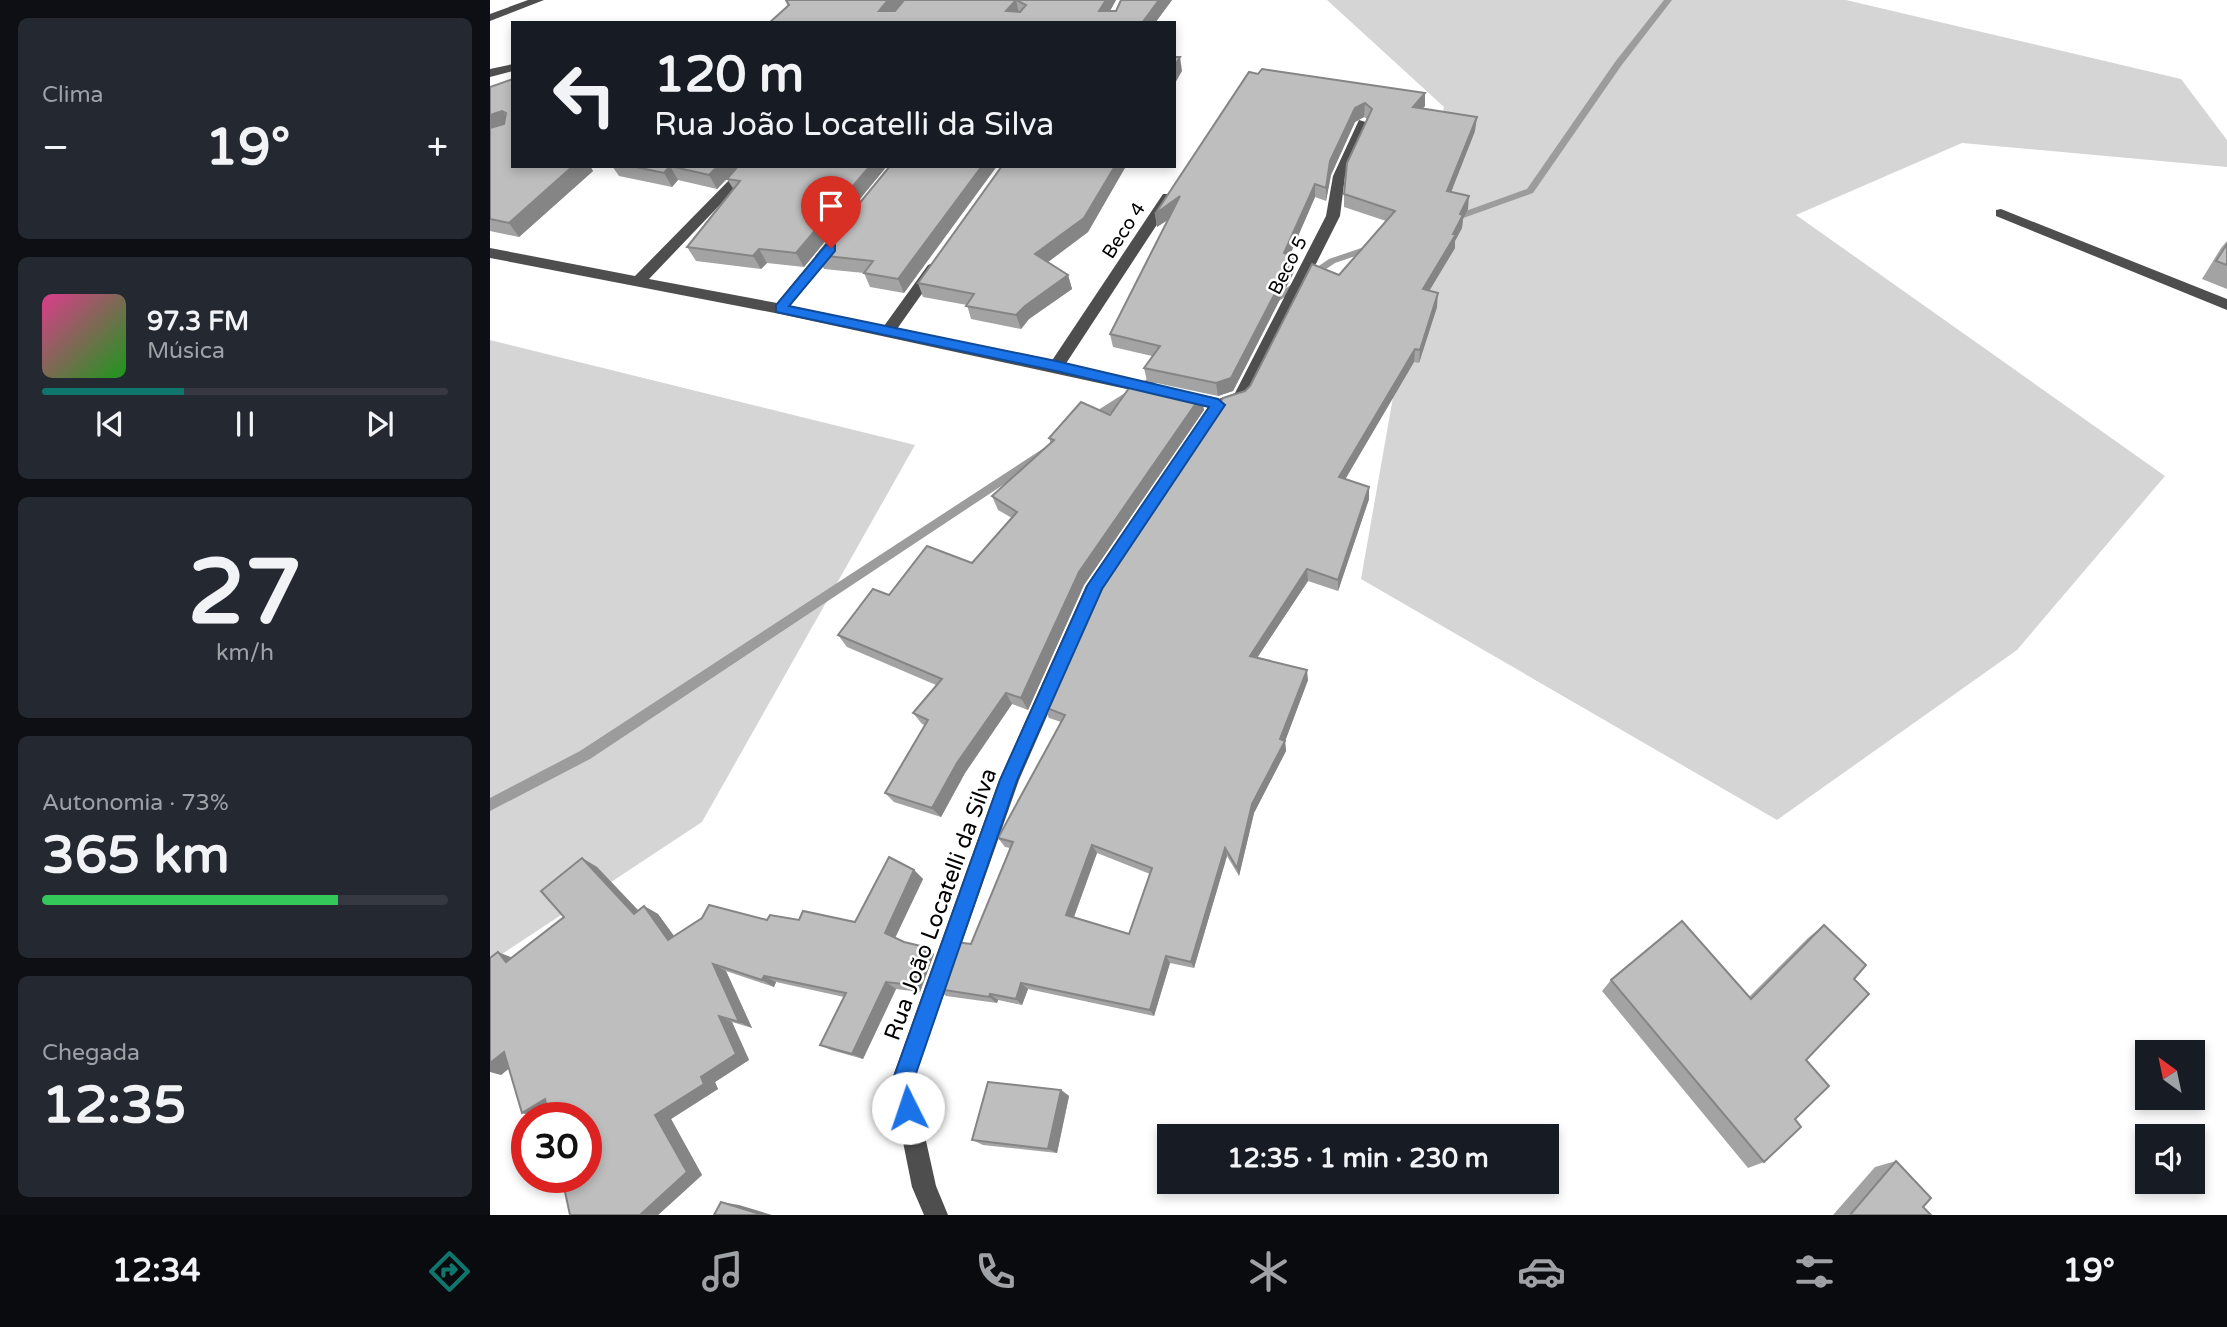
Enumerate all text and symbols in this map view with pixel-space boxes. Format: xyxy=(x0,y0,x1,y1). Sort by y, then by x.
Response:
text: 120 m xyxy=(654,46,804,105)
icon: left xyxy=(539,49,630,140)
text: Clima xyxy=(42,81,103,109)
text: Rua João Locatelli da Silva xyxy=(654,106,1054,144)
text: 19° xyxy=(205,116,290,179)
text: − xyxy=(42,125,69,171)
text: + xyxy=(427,125,448,171)
pin xyxy=(801,176,861,248)
icon: arrive xyxy=(812,187,850,225)
street label: Beco 4 xyxy=(1098,198,1150,263)
street label: Beco 5 xyxy=(1264,233,1312,298)
text: 97.3 FM xyxy=(147,306,249,337)
text: Música xyxy=(147,337,225,365)
icon: previous xyxy=(91,405,129,443)
icon: pause xyxy=(226,405,264,443)
icon: next xyxy=(361,405,399,443)
text: 27 xyxy=(188,538,302,648)
text: km/h xyxy=(216,639,274,667)
street label: Rua João Locatelli da Silva xyxy=(879,764,1003,1044)
text: Autonomia · 73% xyxy=(42,789,229,817)
text: 365 km xyxy=(42,824,230,887)
text: Chegada xyxy=(42,1039,140,1067)
north arrow xyxy=(2135,1040,2205,1110)
map controls xyxy=(2135,1040,2205,1194)
position arrow xyxy=(871,1071,945,1145)
text: 12:35 xyxy=(42,1074,186,1137)
speed limit sign: 30 xyxy=(511,1102,602,1193)
button: sound xyxy=(2135,1124,2205,1194)
text: 12:35 · 1 min · 230 m xyxy=(1227,1143,1489,1174)
icon: directions xyxy=(425,1247,474,1296)
icon: music xyxy=(698,1247,747,1296)
icon: phone xyxy=(971,1247,1020,1296)
icon: climate xyxy=(1244,1247,1293,1296)
icon: car xyxy=(1517,1247,1566,1296)
icon: filters xyxy=(1790,1247,1839,1296)
text: 12:34 xyxy=(112,1252,201,1290)
text: 19° xyxy=(2063,1252,2115,1290)

